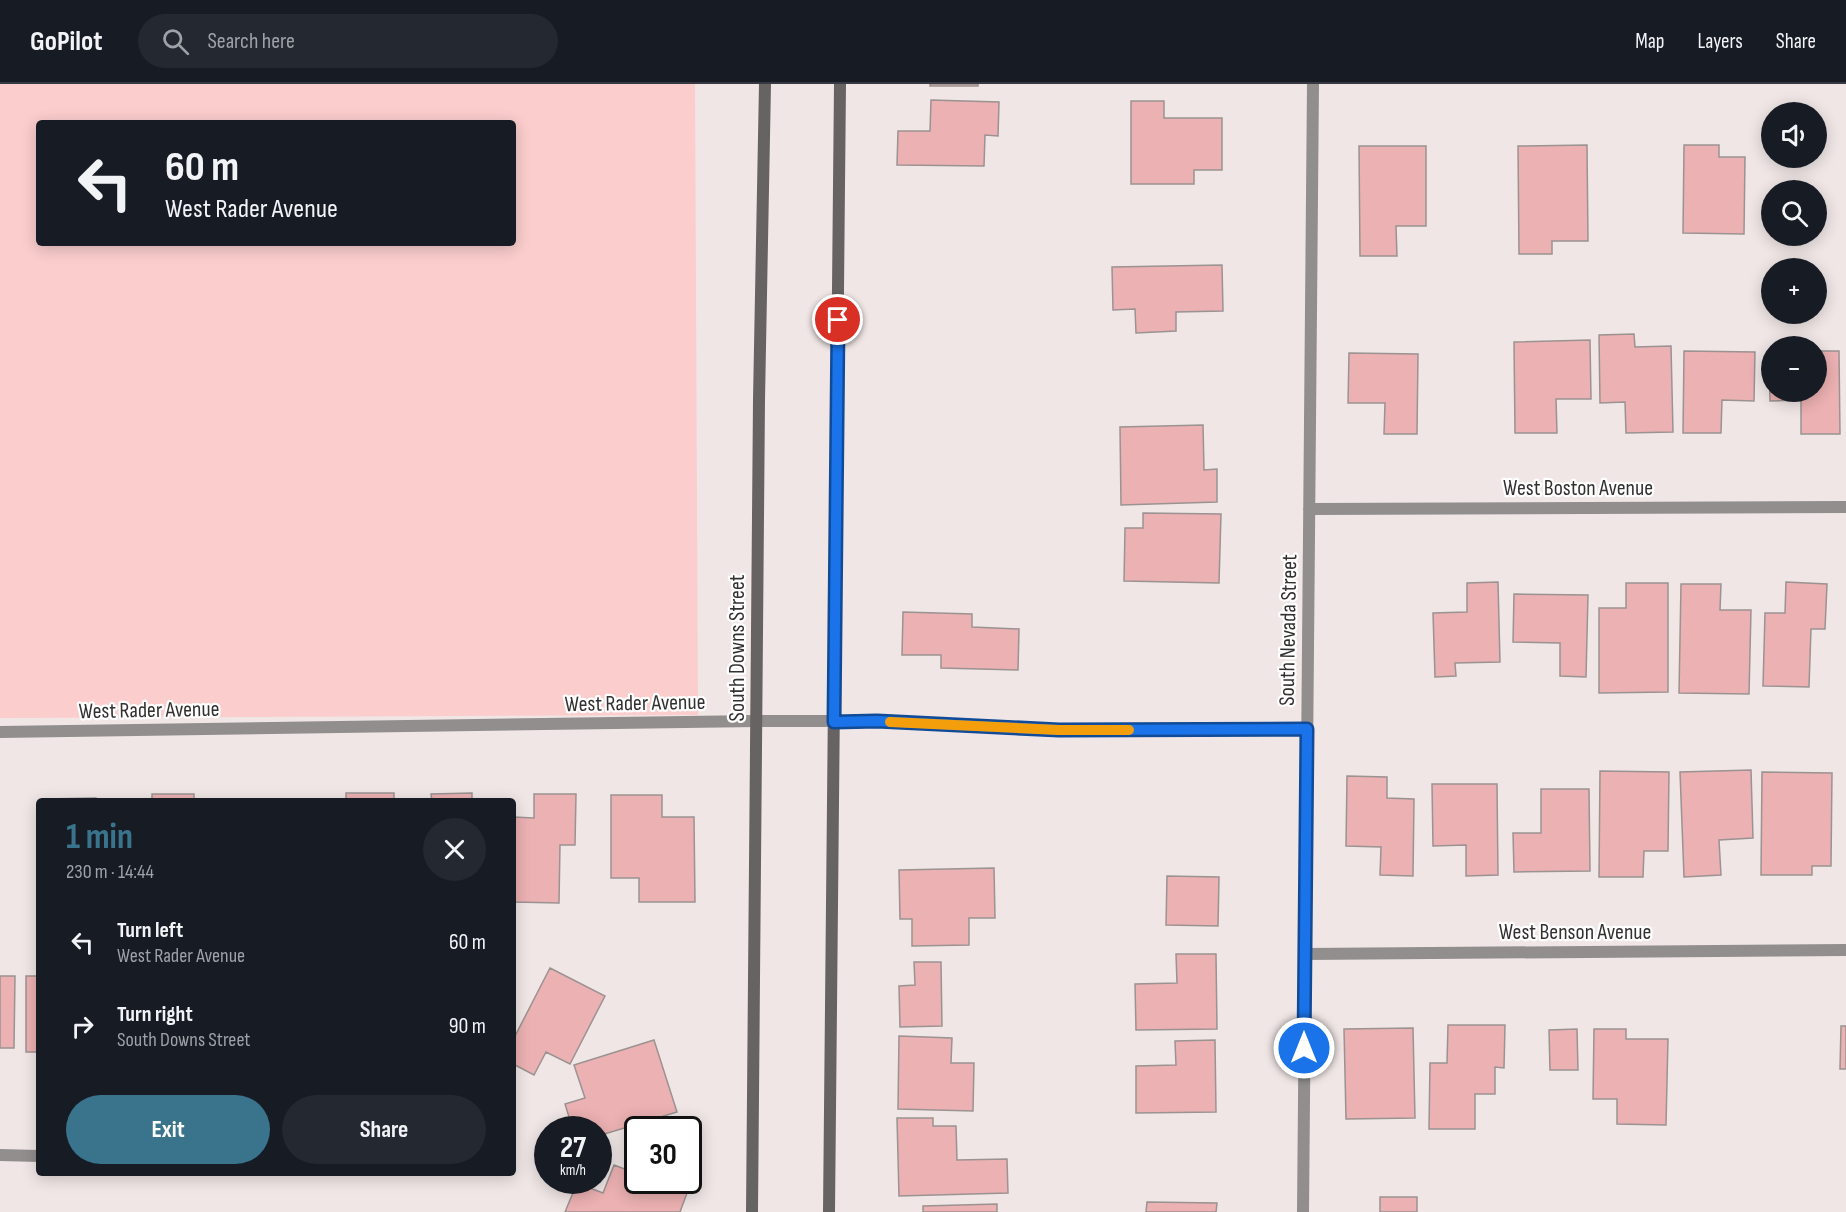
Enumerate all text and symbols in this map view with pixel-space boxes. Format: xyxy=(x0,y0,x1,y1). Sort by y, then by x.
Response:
search box xyxy=(138,14,558,68)
text: GoPilot xyxy=(30,25,102,58)
icon: search xyxy=(159,25,192,58)
text: Search here xyxy=(207,28,295,55)
text: Map xyxy=(1635,29,1664,54)
text: Layers xyxy=(1697,29,1743,54)
text: Share xyxy=(1776,29,1816,54)
map controls xyxy=(1761,102,1827,402)
button: sound xyxy=(1761,102,1827,168)
text: 60 m xyxy=(165,142,239,193)
icon: left xyxy=(66,144,144,222)
button: search xyxy=(1761,180,1827,246)
text: West Rader Avenue xyxy=(165,193,338,225)
button: + xyxy=(1761,258,1827,324)
pin xyxy=(812,294,863,345)
icon: arrive xyxy=(821,303,854,336)
button: − xyxy=(1761,336,1827,402)
street label: West Boston Avenue xyxy=(1503,475,1653,502)
street label: South Nevada Street xyxy=(1274,554,1303,706)
street label: South Downs Street xyxy=(724,574,751,721)
street label: West Rader Avenue xyxy=(564,689,706,718)
street label: West Rader Avenue xyxy=(78,696,220,725)
text: 1 min xyxy=(66,816,133,859)
button: close xyxy=(423,818,486,881)
text: 230 m · 14:44 xyxy=(66,860,154,884)
text: Turn left xyxy=(117,917,183,944)
street label: West Benson Avenue xyxy=(1499,919,1651,946)
icon: left xyxy=(66,926,99,959)
text: 60 m xyxy=(449,929,486,956)
text: West Rader Avenue xyxy=(117,944,245,968)
text: Turn right xyxy=(117,1001,193,1028)
icon: right xyxy=(66,1010,99,1043)
text: 90 m xyxy=(449,1013,486,1040)
position arrow xyxy=(1272,1016,1336,1080)
text: South Downs Street xyxy=(117,1028,250,1052)
button: Exit xyxy=(66,1095,270,1164)
button: Share xyxy=(282,1095,486,1164)
speed limit sign: 30 xyxy=(624,1116,702,1194)
text: 27 xyxy=(560,1130,586,1166)
text: km/h xyxy=(560,1161,586,1180)

